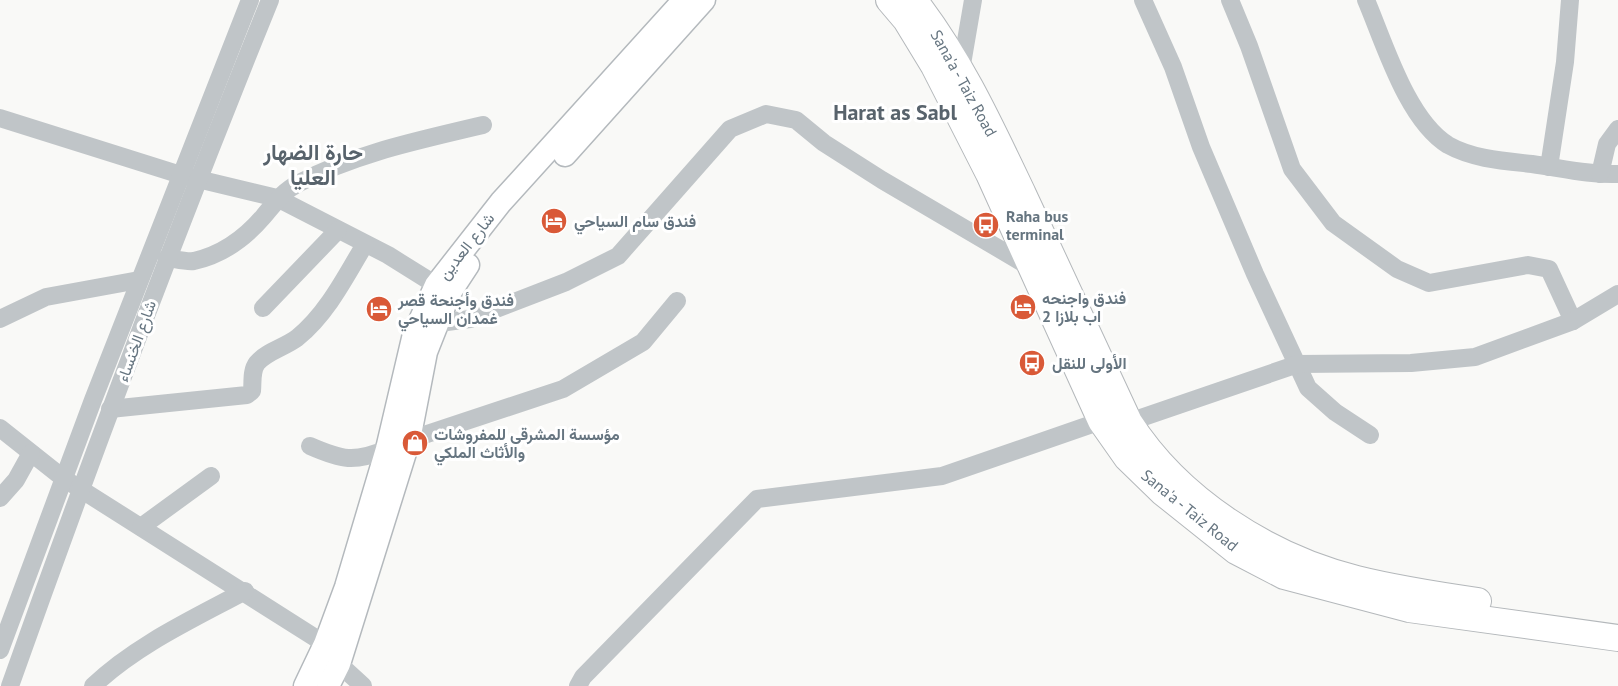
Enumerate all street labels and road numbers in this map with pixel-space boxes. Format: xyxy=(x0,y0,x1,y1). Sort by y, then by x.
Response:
street label: Sana'a - Taiz Road xyxy=(926,26,1002,140)
street label: شارع العدين xyxy=(434,209,500,285)
street label: شارع الخنساء xyxy=(112,298,162,385)
street label: Sana'a - Taiz Road xyxy=(1137,465,1243,555)

